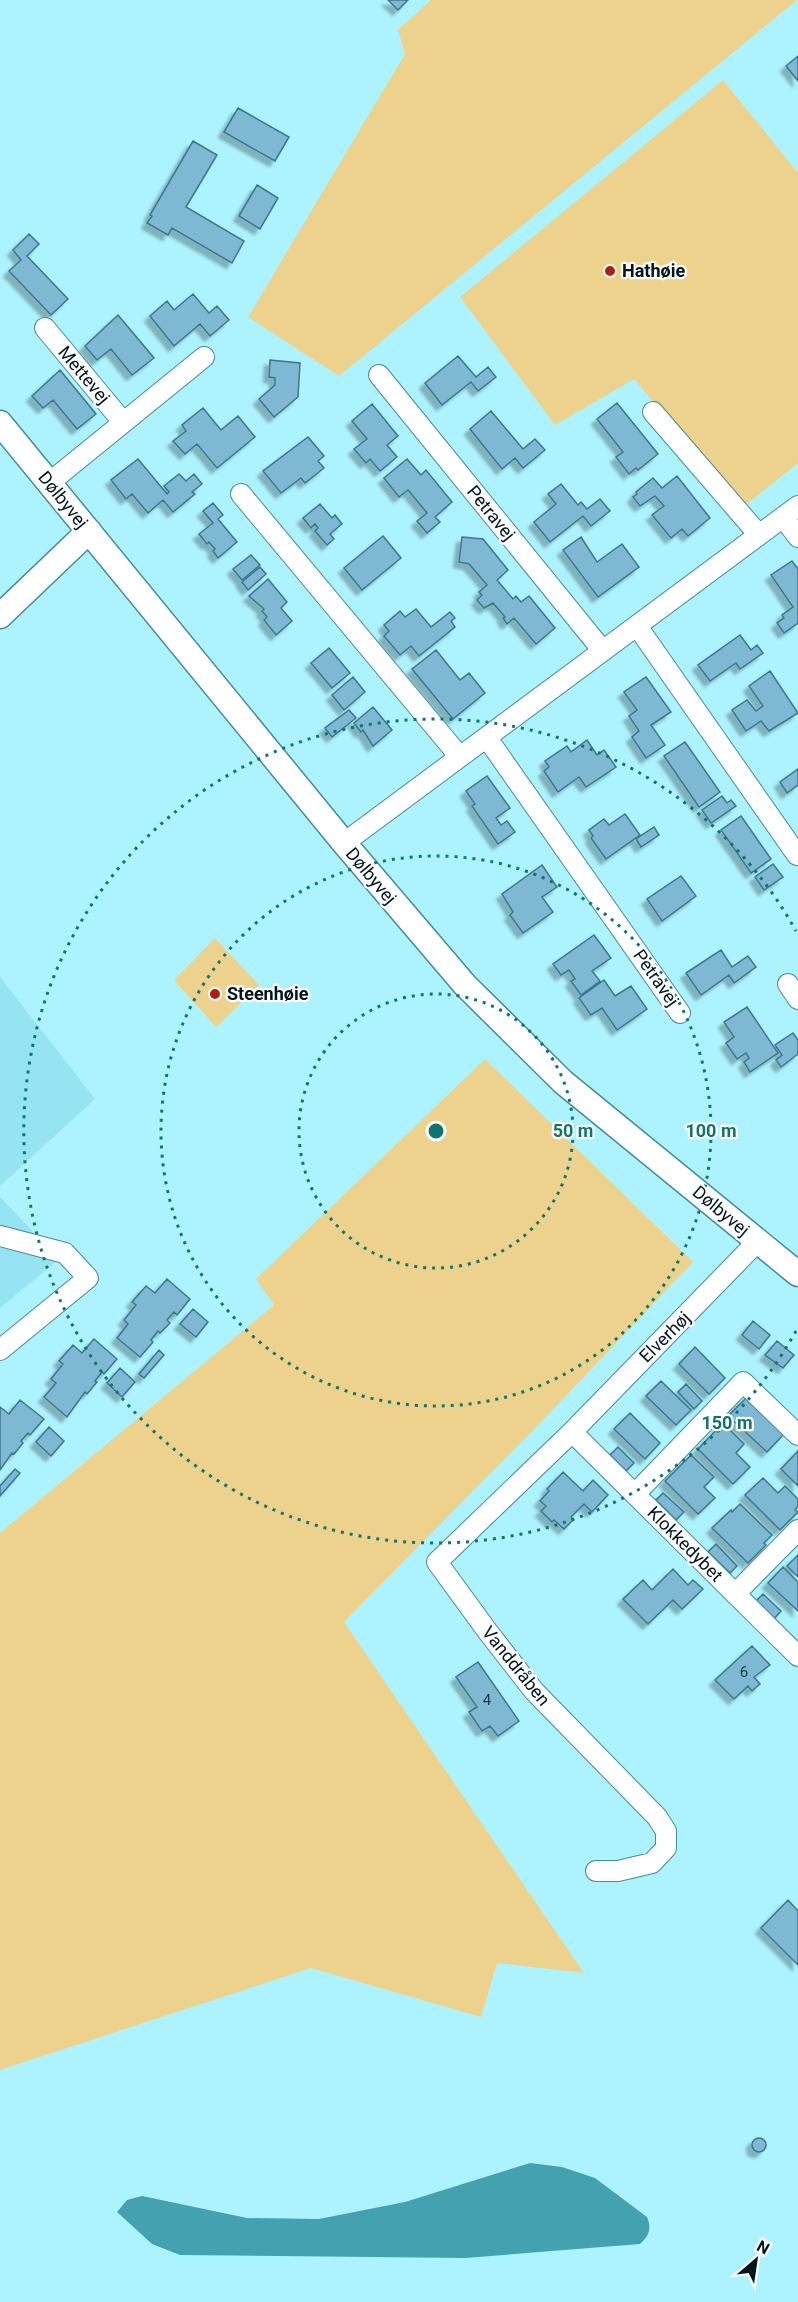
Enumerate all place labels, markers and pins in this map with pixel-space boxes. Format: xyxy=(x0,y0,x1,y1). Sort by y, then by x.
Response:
place label: Hathøie xyxy=(622,260,685,281)
marker: Hathøie xyxy=(603,264,617,278)
place label: Steenhøie xyxy=(227,983,309,1004)
marker: Steenhøie xyxy=(208,987,222,1001)
centre of rings xyxy=(426,1121,446,1141)

